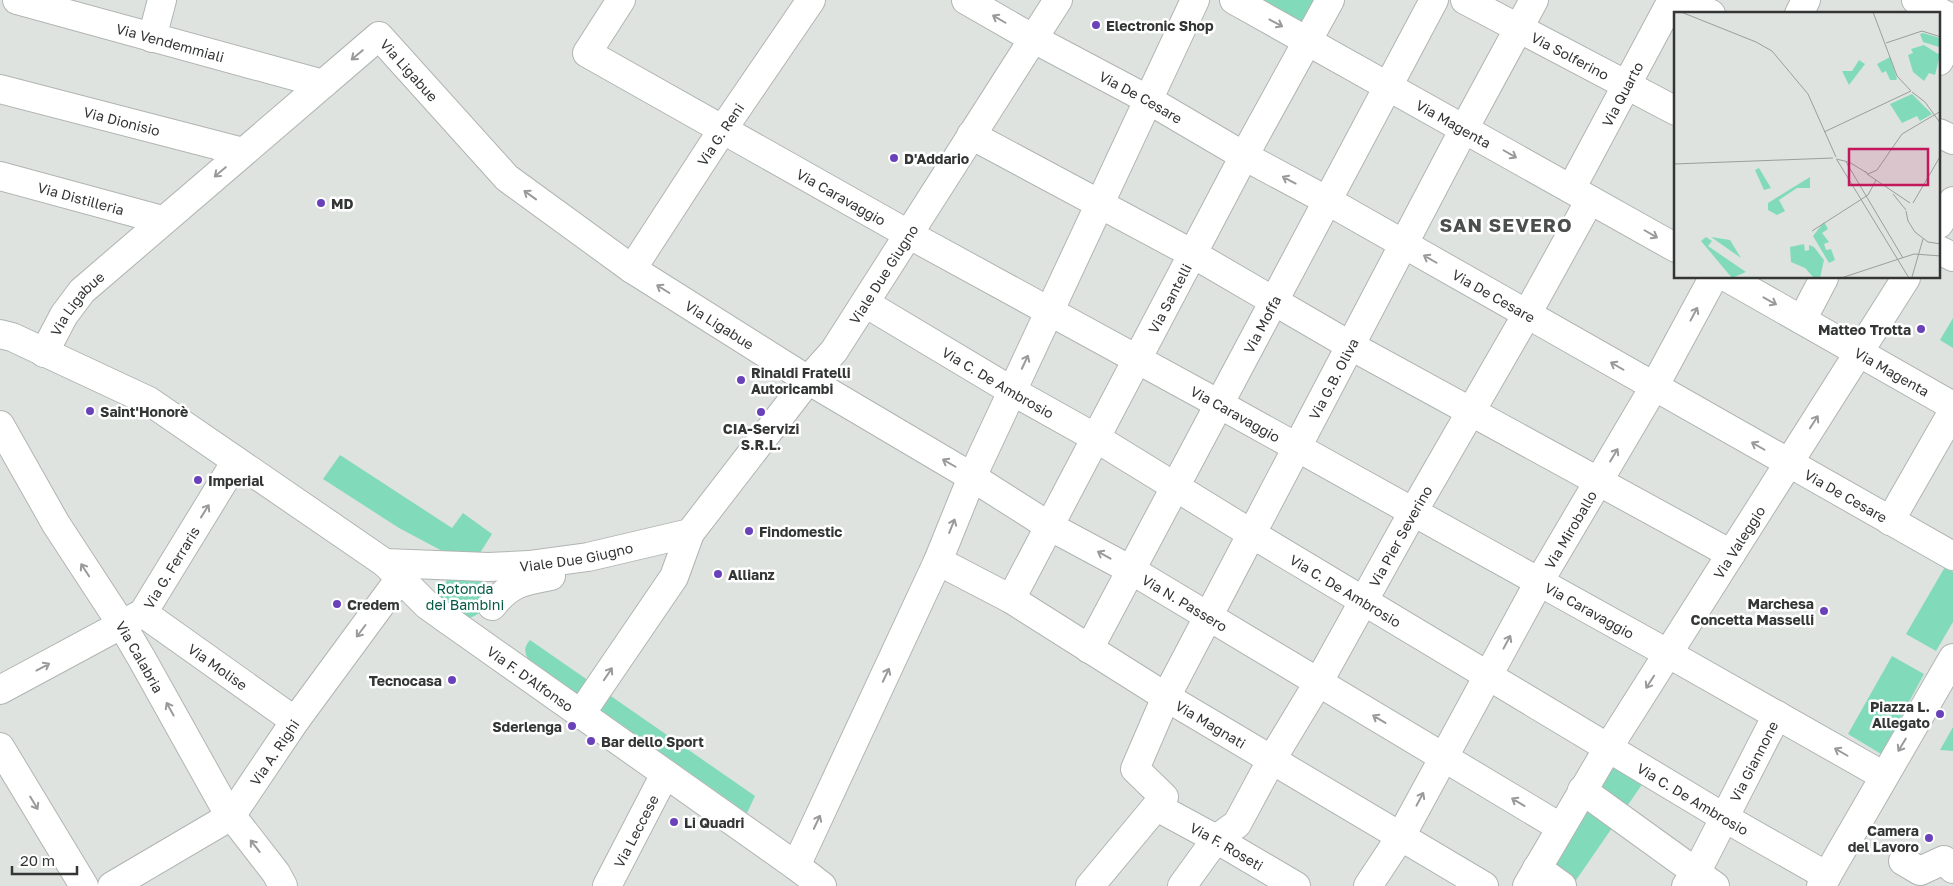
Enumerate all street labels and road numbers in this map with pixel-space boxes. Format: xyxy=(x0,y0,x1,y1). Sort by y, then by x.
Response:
street label: Via Vendemmiali xyxy=(114,19,226,65)
street label: Via Solferino xyxy=(1529,28,1612,83)
street label: Via Ligabue xyxy=(377,35,442,105)
street label: Via Quarto xyxy=(1598,58,1646,129)
street label: Via De Cesare xyxy=(1097,67,1186,127)
street label: Via Magenta xyxy=(1413,96,1494,151)
street label: Via G. Reni xyxy=(693,99,747,169)
street label: Via Dionisio xyxy=(82,103,162,139)
street label: Via Caravaggio xyxy=(794,165,889,228)
street label: Via Distilleria xyxy=(36,178,126,218)
street label: Viale Due Giugno xyxy=(845,221,921,327)
street label: Via Santelli xyxy=(1144,260,1195,336)
street label: Via De Cesare xyxy=(1450,265,1538,325)
street label: Via Ligabue xyxy=(46,268,107,338)
street label: Via Moffa xyxy=(1239,292,1284,356)
street label: Via Ligabue xyxy=(682,296,757,352)
street label: Via G.B. Oliva xyxy=(1305,335,1361,422)
street label: Via C. De Ambrosio xyxy=(939,343,1057,421)
street label: Via Magenta xyxy=(1852,343,1933,399)
street label: Via Caravaggio xyxy=(1188,382,1283,445)
street label: Via De Cesare xyxy=(1802,465,1891,526)
street label: Via Pier Severino xyxy=(1365,482,1435,589)
street label: Via Miroballo xyxy=(1540,487,1600,572)
street label: Via Valeggio xyxy=(1709,502,1768,582)
street label: Via G. Ferraris xyxy=(139,523,203,612)
street label: Viale Due Giugno xyxy=(519,538,634,574)
street label: Via C. De Ambrosio xyxy=(1287,550,1404,630)
street label: Via N. Passero xyxy=(1139,570,1231,634)
street label: Via Caravaggio xyxy=(1542,578,1637,642)
street label: Via Calabria xyxy=(113,618,168,696)
street label: Via Molise xyxy=(185,639,251,693)
street label: Via F. D'Alfonso xyxy=(484,642,577,715)
street label: Via Magnati xyxy=(1173,696,1249,751)
street label: Via A. Righi xyxy=(246,716,302,789)
street label: Via Giannone xyxy=(1726,718,1781,805)
street label: Via C. De Ambrosio xyxy=(1634,759,1752,838)
street label: Via Leccese xyxy=(610,792,661,870)
street label: Via F. Roseti xyxy=(1187,818,1267,874)

